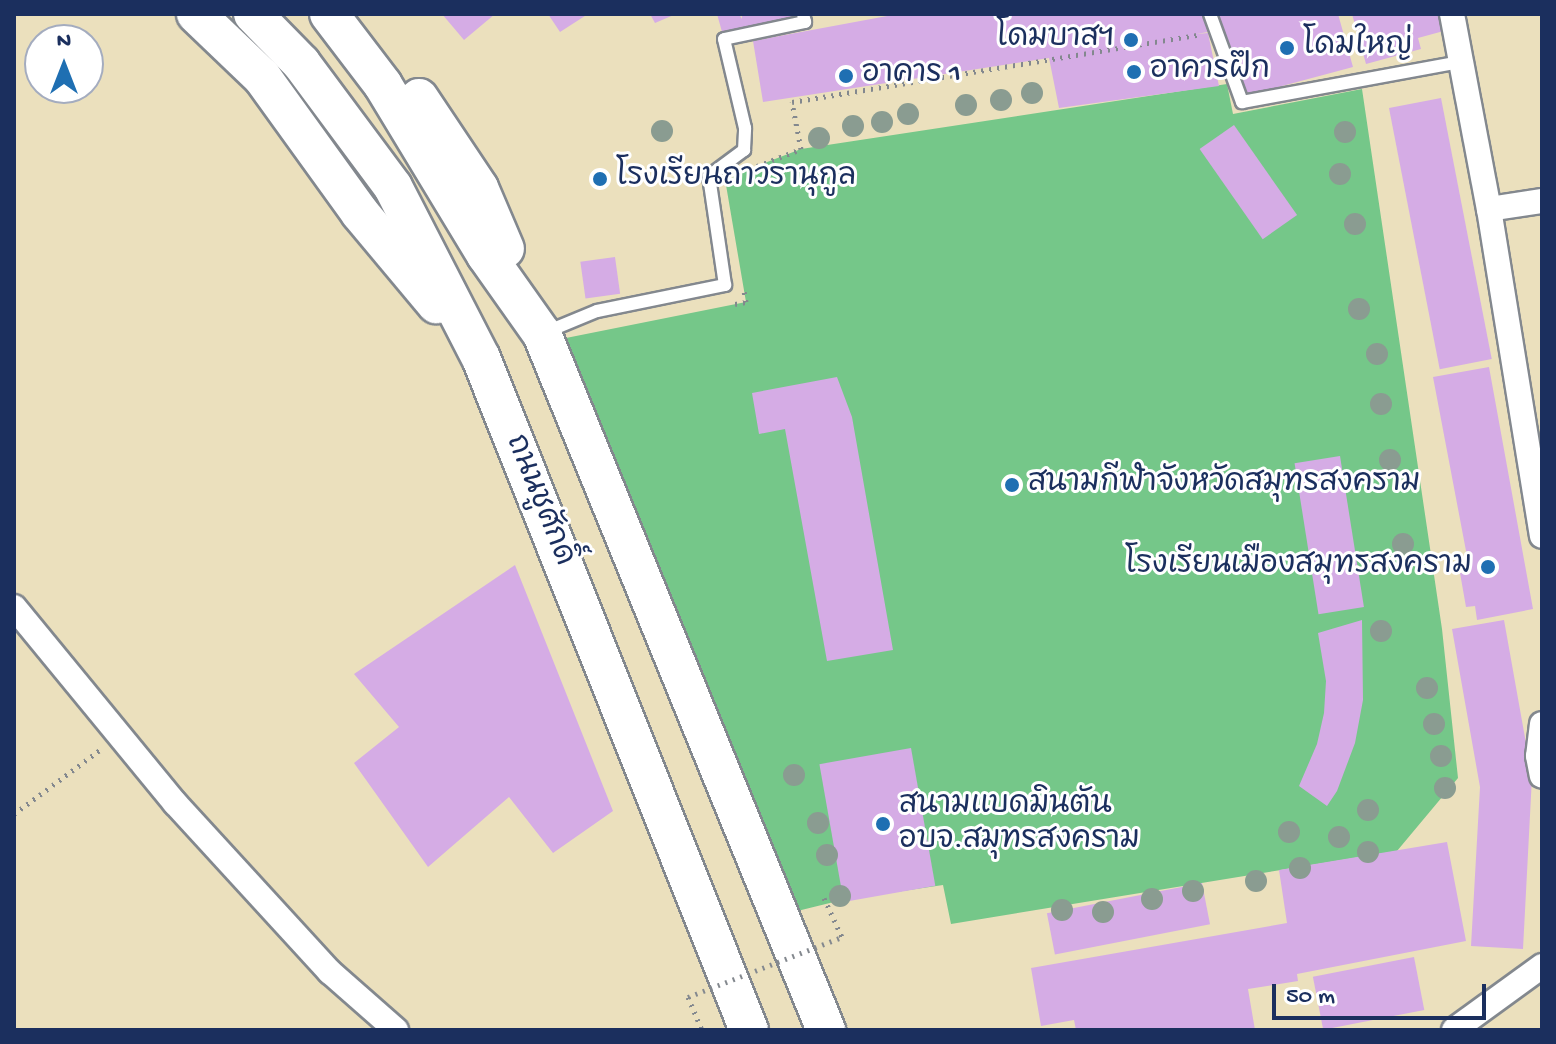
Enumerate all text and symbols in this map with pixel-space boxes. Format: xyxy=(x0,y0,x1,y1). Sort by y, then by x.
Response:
place label: โดมบาสฯ xyxy=(996,22,1115,58)
north arrow xyxy=(24,24,104,104)
text: N xyxy=(57,29,71,55)
place label: โดมใหญ่ xyxy=(1303,30,1412,66)
marker: โดมบาสฯ xyxy=(1122,31,1140,49)
marker: โดมใหญ่ xyxy=(1278,39,1296,57)
place label: อาคารฝึก xyxy=(1150,54,1270,90)
place label: อาคาร 1 xyxy=(862,58,961,94)
marker: อาคารฝึก xyxy=(1125,63,1143,81)
marker: อาคาร 1 xyxy=(837,67,855,85)
place label: โรงเรียนถาวรานุกูล xyxy=(616,161,856,197)
marker: โรงเรียนถาวรานุกูล xyxy=(591,170,609,188)
street label: ถนนชูศักดิ์ xyxy=(495,430,581,572)
place label: สนามกีฬาจังหวัดสมุทรสงคราม xyxy=(1028,467,1421,503)
marker: สนามกีฬาจังหวัดสมุทรสงคราม xyxy=(1003,476,1021,494)
place label: โรงเรียนเมืองสมุทรสงคราม xyxy=(1125,549,1472,585)
marker: โรงเรียนเมืองสมุทรสงคราม xyxy=(1479,558,1497,576)
place label: สนามแบดมินตัน อบจ.สมุทรสงคราม xyxy=(899,789,1140,860)
marker: สนามแบดมินตัน อบจ.สมุทรสงคราม xyxy=(874,815,892,833)
scale bar xyxy=(1276,968,1490,1018)
text: 50 m xyxy=(1286,983,1335,1012)

